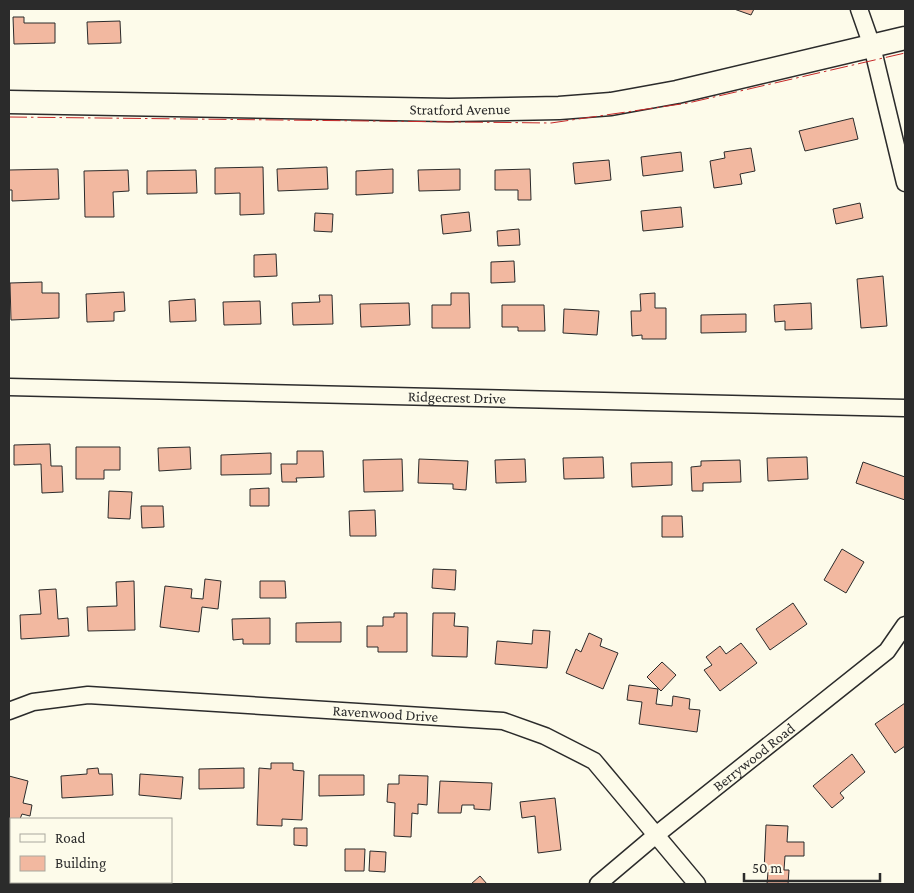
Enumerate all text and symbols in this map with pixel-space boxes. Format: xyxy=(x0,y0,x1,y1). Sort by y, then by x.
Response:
street label: Stratford Avenue xyxy=(409,101,511,118)
street label: Ridgecrest Drive xyxy=(408,388,507,407)
street label: Ravenwood Drive xyxy=(332,702,439,725)
street label: Berrywood Road xyxy=(710,720,798,794)
legend xyxy=(10,818,172,883)
text: Road xyxy=(55,830,86,846)
scale bar xyxy=(744,850,880,882)
text: Building xyxy=(55,855,106,872)
text: 50 m xyxy=(752,860,782,876)

